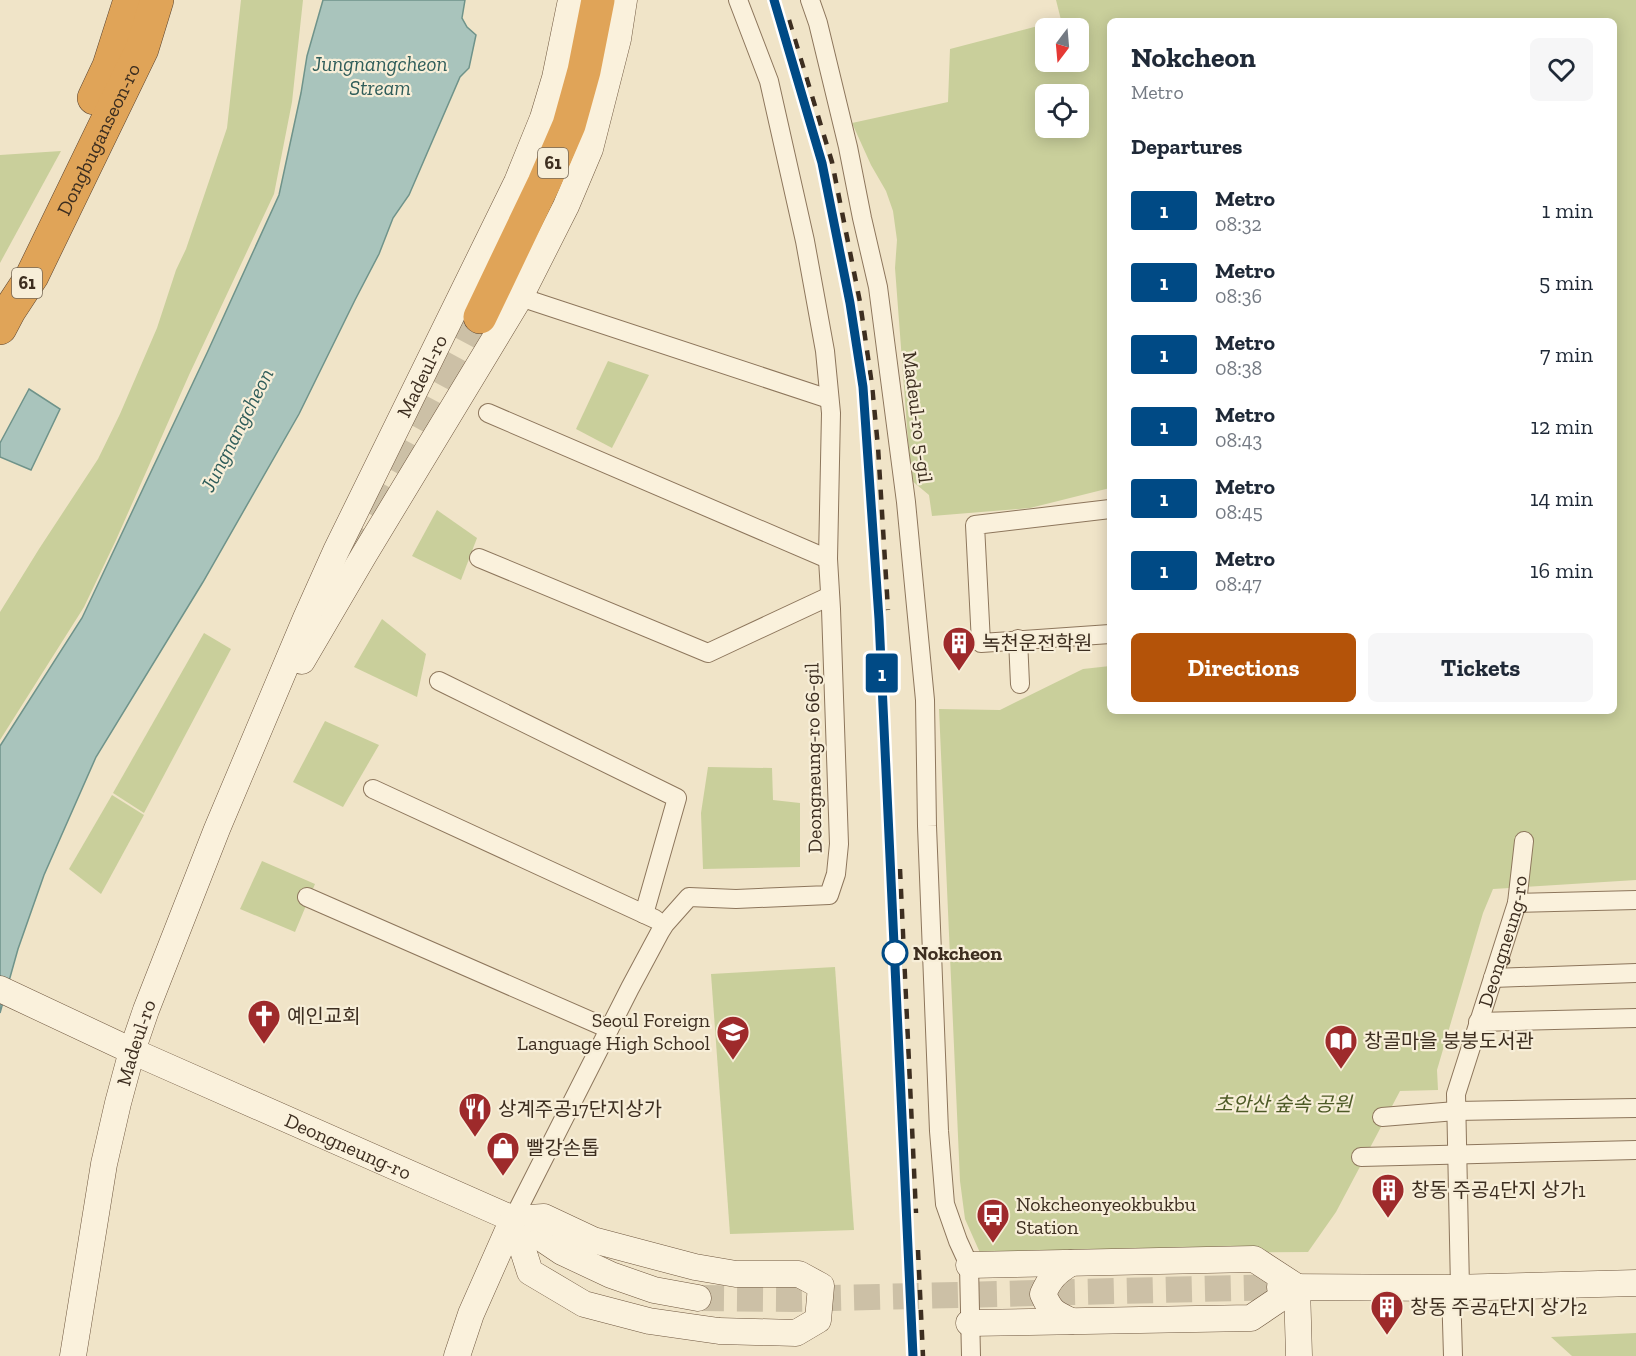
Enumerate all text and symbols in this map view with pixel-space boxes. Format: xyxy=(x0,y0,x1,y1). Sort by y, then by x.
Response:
north arrow xyxy=(1035,18,1089,72)
map controls xyxy=(1035,18,1089,138)
button: heart xyxy=(1530,38,1593,101)
text: Nokcheon xyxy=(1131,41,1256,74)
water label: Jungnangcheon Stream xyxy=(311,51,448,100)
street label: Dongbuganseon-ro xyxy=(51,59,145,219)
text: Metro xyxy=(1131,80,1184,104)
button: locate xyxy=(1035,84,1089,138)
text: Departures xyxy=(1131,133,1242,160)
road number: 61 xyxy=(538,148,568,178)
text: Metro xyxy=(1215,185,1275,212)
text: 1 min xyxy=(1542,197,1593,224)
text: 1 xyxy=(1160,198,1168,223)
text: 08:32 xyxy=(1215,212,1262,236)
text: Metro xyxy=(1215,257,1275,284)
road number: 61 xyxy=(12,268,42,298)
text: 5 min xyxy=(1539,269,1593,296)
text: 1 xyxy=(1160,270,1168,295)
text: 08:36 xyxy=(1215,284,1262,308)
text: Metro xyxy=(1215,329,1275,356)
street label: Madeul-ro xyxy=(391,331,452,421)
text: 7 min xyxy=(1540,341,1593,368)
text: 1 xyxy=(1160,342,1168,367)
street label: Madeul-ro 5-gil xyxy=(898,350,938,484)
text: 08:38 xyxy=(1215,356,1262,380)
water label: Jungnangcheon xyxy=(194,364,278,497)
text: Metro xyxy=(1215,401,1275,428)
text: 12 min xyxy=(1530,413,1593,440)
text: 1 xyxy=(1160,414,1168,439)
text: 08:43 xyxy=(1215,428,1262,452)
text: Metro xyxy=(1215,473,1275,500)
text: 14 min xyxy=(1530,485,1593,512)
text: 1 xyxy=(1160,486,1168,511)
text: 08:45 xyxy=(1215,500,1263,524)
text: Metro xyxy=(1215,545,1275,572)
text: 16 min xyxy=(1530,557,1593,584)
text: 1 xyxy=(1160,558,1168,583)
text: 08:47 xyxy=(1215,572,1262,596)
building icon: 녹천운전학원 xyxy=(941,625,977,672)
place label: 녹천운전학원 xyxy=(982,631,1092,655)
button: Directions xyxy=(1131,633,1356,702)
button: Tickets xyxy=(1368,633,1593,702)
line badge: 1 xyxy=(862,654,902,692)
text: 1 xyxy=(878,661,886,686)
street label: Deongneung-ro 66-gil xyxy=(799,663,827,853)
street label: Deongneung-ro xyxy=(1473,874,1532,1010)
marker: Nokcheon xyxy=(882,940,908,966)
place label: Nokcheon xyxy=(913,941,1002,965)
street label: Madeul-ro xyxy=(111,996,161,1088)
church icon: 예인교회 xyxy=(246,998,282,1045)
place label: 예인교회 xyxy=(287,1004,361,1028)
place label: Seoul Foreign Language High School xyxy=(517,1008,711,1055)
school or university icon: Seoul Foreign Language High School xyxy=(715,1014,751,1061)
library icon: 창골마을 붕붕도서관 xyxy=(1323,1023,1359,1070)
place label: 창골마을 붕붕도서관 xyxy=(1364,1029,1534,1053)
restaurant icon: 상계주공17단지상가 xyxy=(457,1091,493,1138)
park label: 초안산 숲속 공원 xyxy=(1214,1092,1353,1116)
place label: 상계주공17단지상가 xyxy=(498,1097,662,1121)
street label: Deongneung-ro xyxy=(281,1108,415,1185)
shop icon: 빨강손톱 xyxy=(485,1130,521,1177)
place label: 빨강손톱 xyxy=(526,1136,600,1160)
building icon: 창동 주공4단지 상가1 xyxy=(1370,1172,1406,1219)
place label: 창동 주공4단지 상가1 xyxy=(1411,1178,1586,1202)
place label: Nokcheonyeokbukbu Station xyxy=(1016,1192,1196,1239)
bus stop icon: Nokcheonyeokbukbu Station xyxy=(975,1197,1011,1244)
building icon: 창동 주공4단지 상가2 xyxy=(1369,1289,1405,1336)
place label: 창동 주공4단지 상가2 xyxy=(1410,1295,1587,1319)

